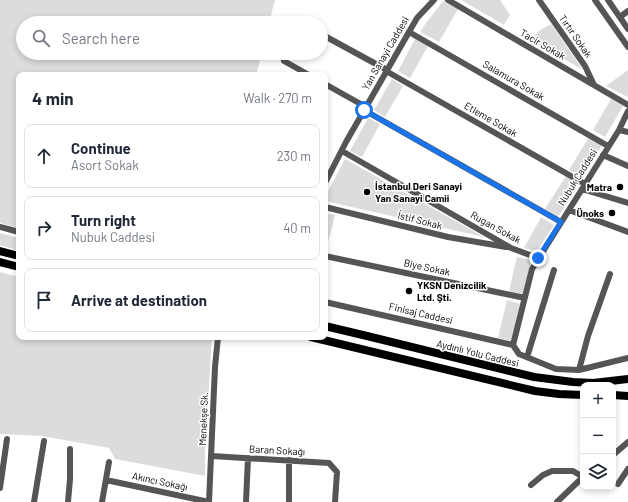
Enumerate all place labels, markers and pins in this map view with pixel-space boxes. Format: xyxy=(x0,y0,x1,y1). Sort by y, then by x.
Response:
place label: İstanbul Deri Sanayi Yan Sanayi Camii xyxy=(375,180,463,204)
place label: Matra xyxy=(587,181,612,193)
marker: Matra xyxy=(615,182,625,192)
marker: İstanbul Deri Sanayi Yan Sanayi Camii xyxy=(362,187,372,197)
place label: Ünoks xyxy=(576,207,604,219)
marker: Ünoks xyxy=(607,208,617,218)
place label: YKSN Denizcilik Ltd. Şti. xyxy=(417,279,487,303)
marker: YKSN Denizcilik Ltd. Şti. xyxy=(404,286,414,296)

